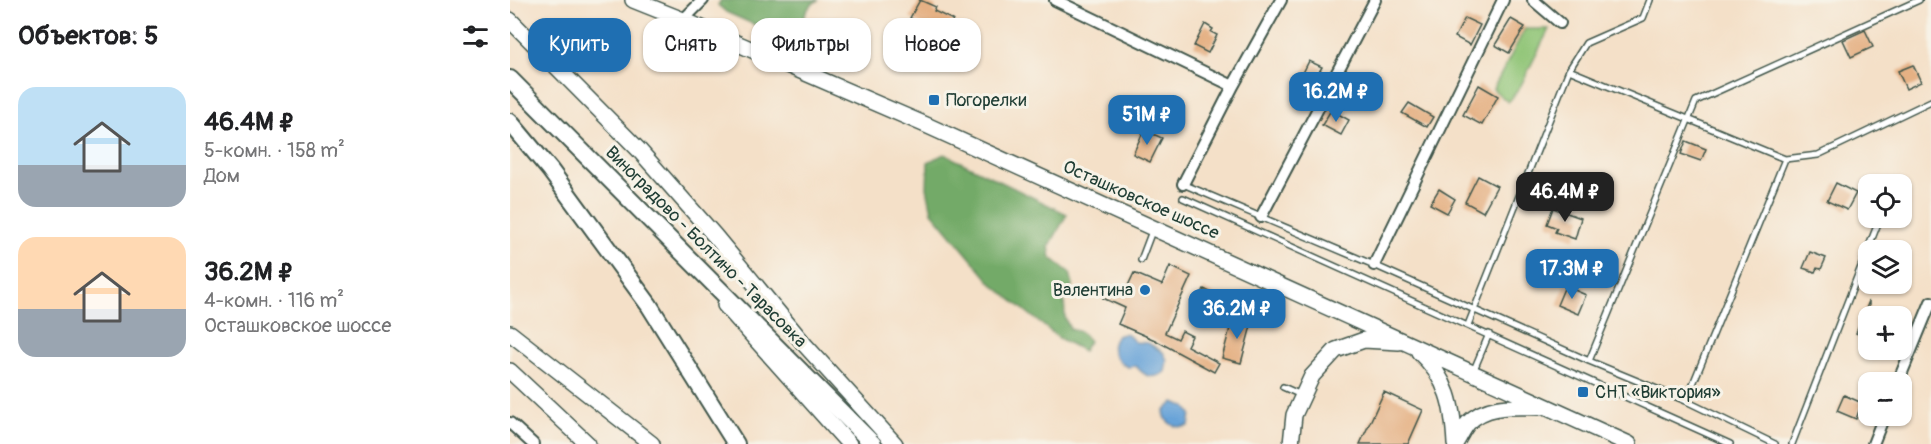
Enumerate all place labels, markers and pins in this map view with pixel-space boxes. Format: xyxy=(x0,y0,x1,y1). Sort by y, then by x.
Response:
pin: 16.2M ₽ xyxy=(1281,72,1391,123)
place label: Погорелки xyxy=(946,89,1026,112)
marker: Погорелки xyxy=(927,93,941,107)
pin: 51M ₽ xyxy=(1105,95,1189,146)
pin: 46.4M ₽ xyxy=(1510,172,1620,223)
pin: 17.3M ₽ xyxy=(1517,249,1627,300)
place label: Валентина xyxy=(1053,279,1133,302)
marker: Валентина xyxy=(1138,283,1152,297)
pin: 36.2M ₽ xyxy=(1182,289,1292,340)
place label: СНТ «Виктория» xyxy=(1595,381,1721,404)
marker: СНТ «Виктория» xyxy=(1576,385,1590,399)

